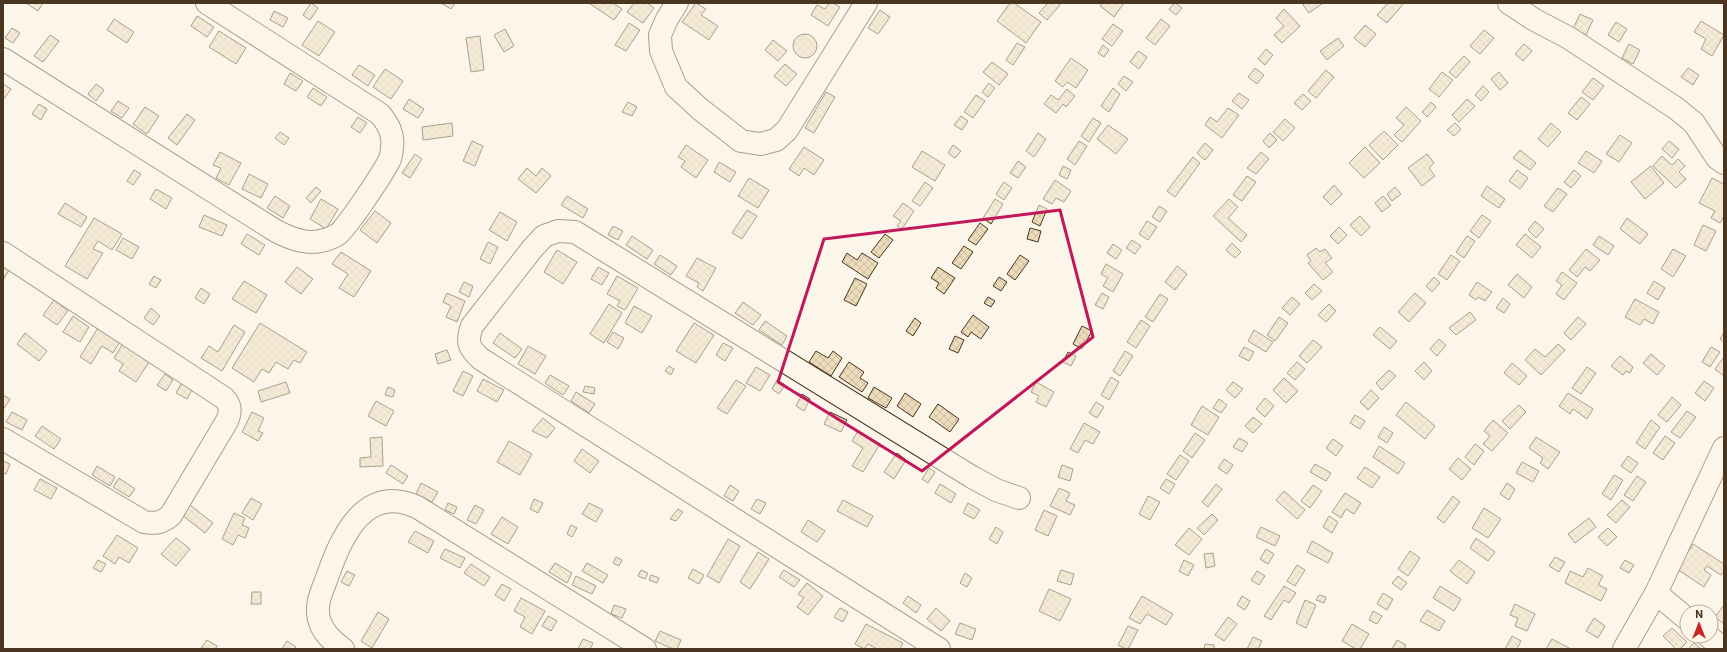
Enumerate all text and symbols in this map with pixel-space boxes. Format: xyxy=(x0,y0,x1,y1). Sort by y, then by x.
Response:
north arrow xyxy=(1679,604,1719,644)
text: N xyxy=(1695,608,1703,621)

